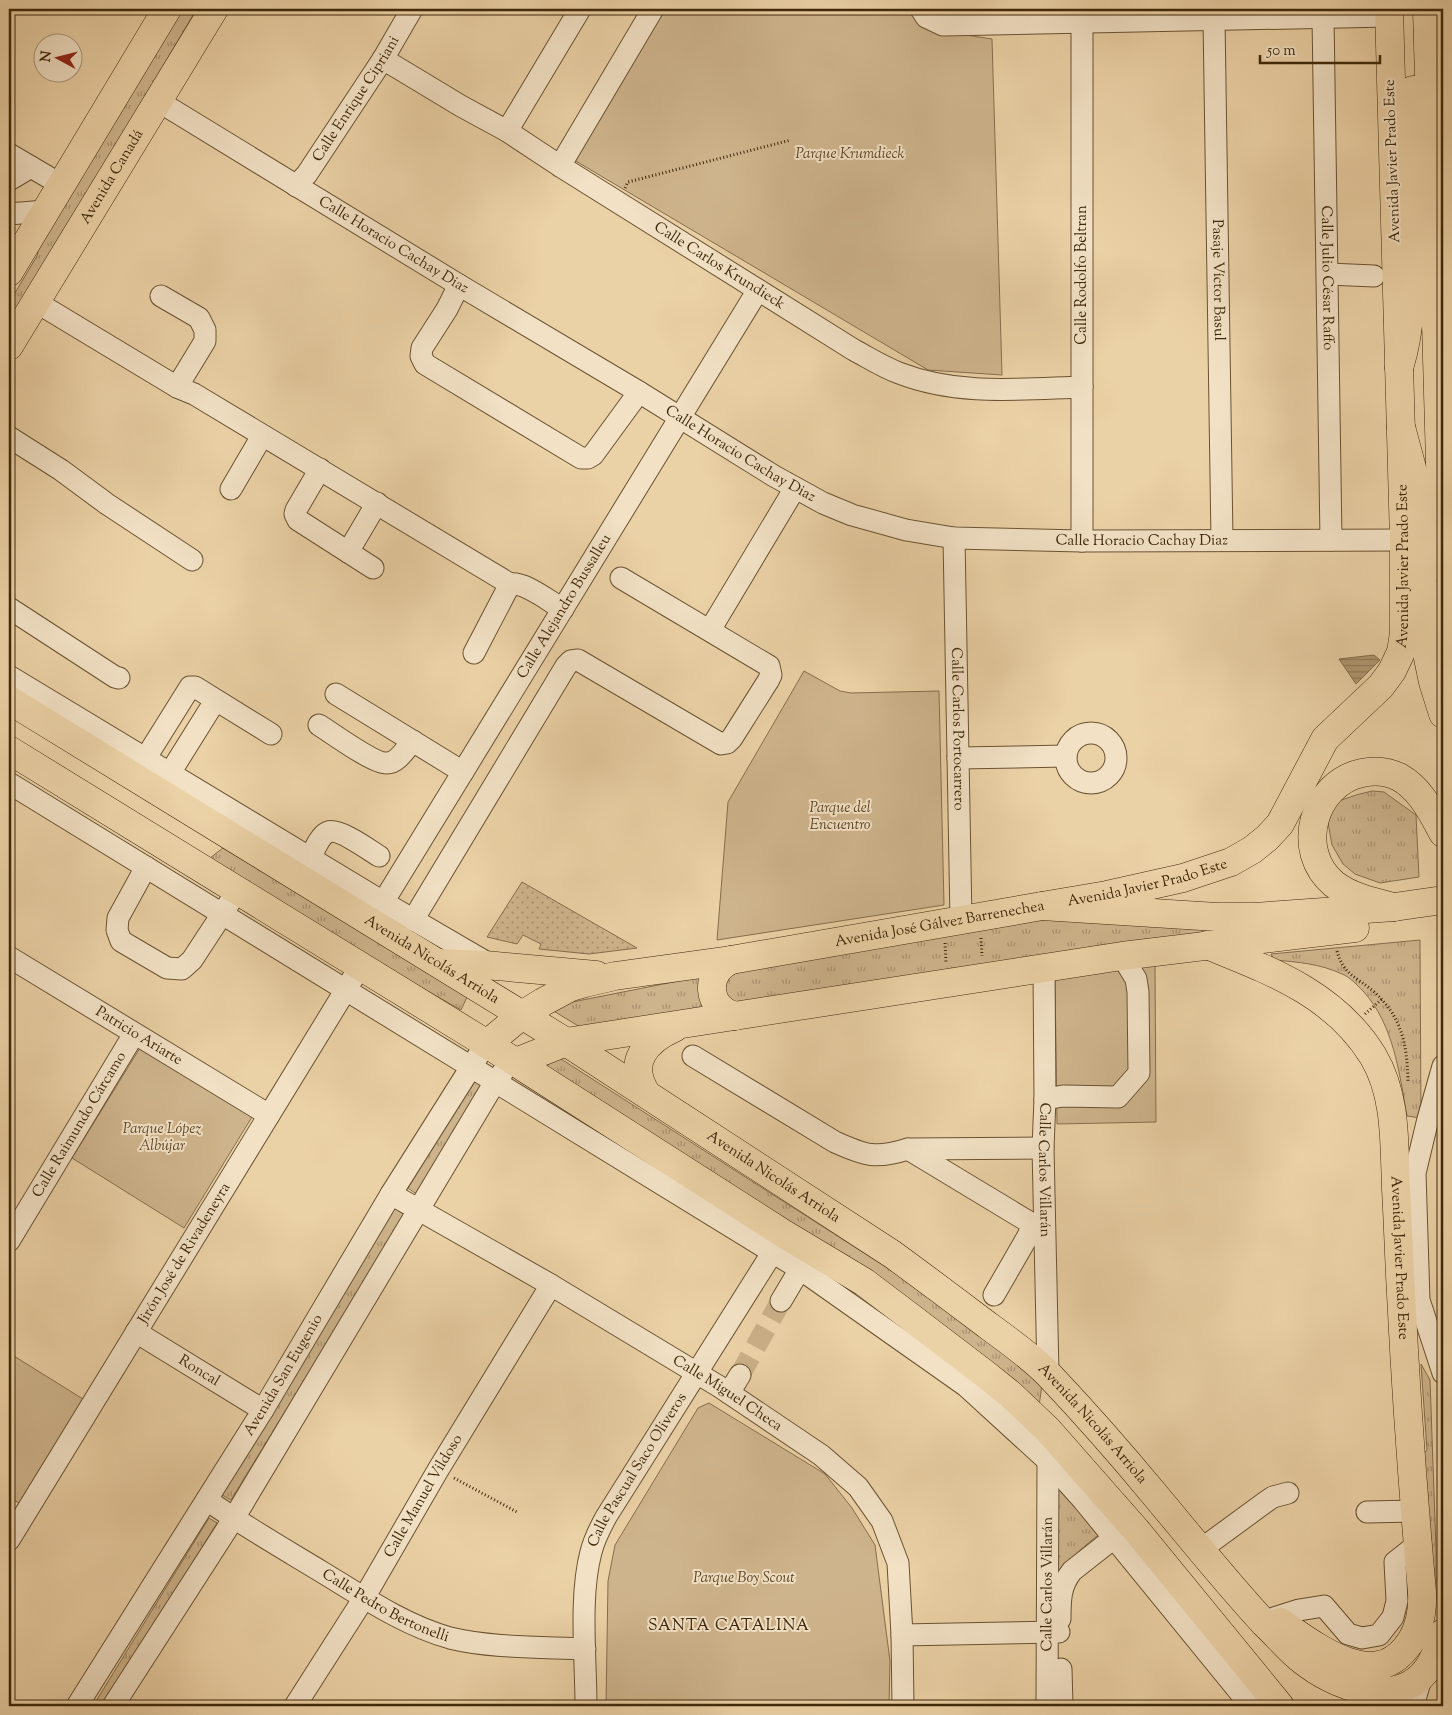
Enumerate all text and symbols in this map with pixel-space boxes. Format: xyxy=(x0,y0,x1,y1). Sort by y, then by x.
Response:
north arrow xyxy=(32,32,82,82)
street label: Calle Enrique Cipriani xyxy=(307,32,405,166)
scale bar xyxy=(1260,32,1380,64)
text: 50 m xyxy=(1266,41,1296,62)
text: N xyxy=(36,50,58,63)
street label: Avenida Javier Prado Este xyxy=(1380,79,1406,243)
street label: Avenida Canadá xyxy=(75,125,149,228)
park label: Parque Krumdieck xyxy=(796,144,905,165)
street label: Calle Horacio Cachay Diaz xyxy=(314,191,473,299)
street label: Calle Rodolfo Beltran xyxy=(1072,205,1093,345)
street label: Calle Julio César Raffo xyxy=(1315,205,1339,351)
street label: Calle Carlos Krundieck xyxy=(650,217,789,315)
street label: Pasaje Víctor Basul xyxy=(1207,219,1229,341)
street label: Calle Horacio Cachay Diaz xyxy=(661,400,820,508)
street label: Avenida Javier Prado Este xyxy=(1391,484,1415,649)
street label: Calle Alejandro Bussalleu xyxy=(512,530,617,683)
street label: Calle Horacio Cachay Diaz xyxy=(1055,530,1228,552)
street label: Calle Carlos Portocarrero xyxy=(946,647,969,811)
park label: Parque del Encuentro xyxy=(809,798,871,836)
street label: Avenida Javier Prado Este xyxy=(1066,853,1230,912)
street label: Avenida José Gálvez Barrenechea xyxy=(833,895,1046,952)
street label: Avenida Nicolás Arriola xyxy=(360,910,503,1009)
street label: Patricio Ariarte xyxy=(91,1001,187,1071)
street label: Calle Raimundo Cárcamo xyxy=(27,1048,131,1201)
street label: Calle Carlos Villarán xyxy=(1032,1102,1055,1238)
park label: Parque López Albújar xyxy=(123,1119,201,1157)
street label: Avenida Nicolás Arriola xyxy=(703,1126,844,1228)
street label: Avenida Javier Prado Este xyxy=(1385,1176,1414,1340)
street label: Jirón José de Rivadeneyra xyxy=(133,1179,236,1329)
street label: Avenida San Eugenio xyxy=(239,1310,328,1440)
street label: Roncal xyxy=(174,1350,224,1391)
street label: Calle Miguel Checa xyxy=(668,1350,787,1437)
street label: Avenida Nicolás Arriola xyxy=(1033,1359,1152,1489)
street label: Calle Pascual Saco Oliveros xyxy=(583,1389,692,1550)
street label: Calle Manuel Vildoso xyxy=(379,1430,468,1562)
street label: Calle Carlos Villarán xyxy=(1037,1516,1058,1651)
street label: Calle Pedro Bertonelli xyxy=(318,1564,451,1648)
park label: Parque Boy Scout xyxy=(693,1568,795,1589)
district label: SANTA CATALINA xyxy=(648,1615,810,1638)

